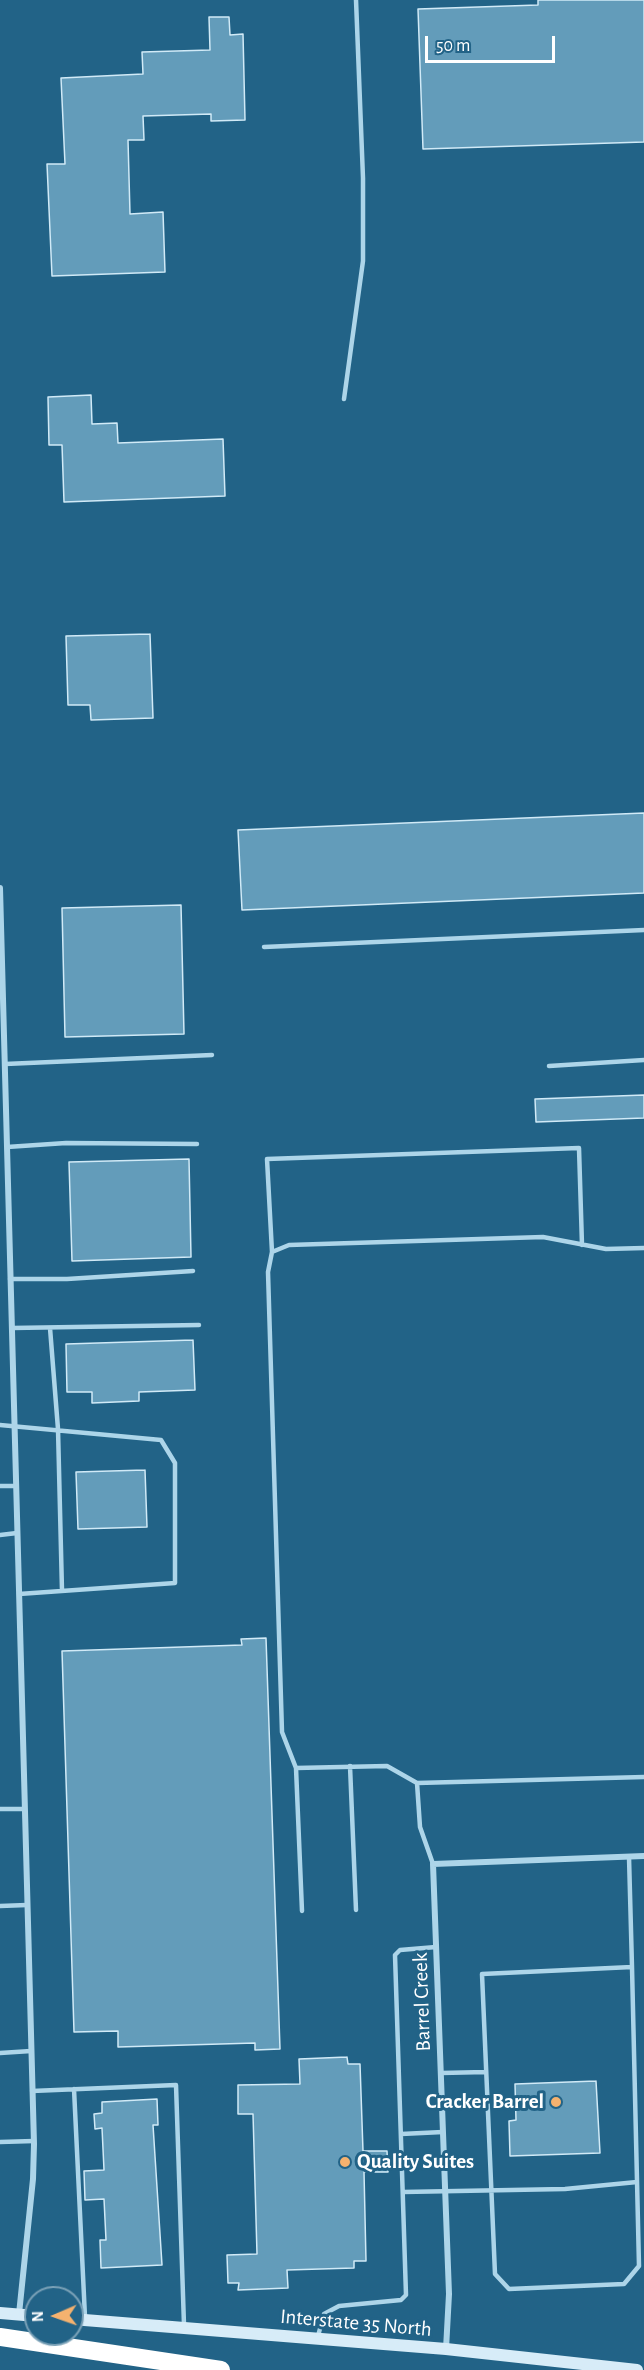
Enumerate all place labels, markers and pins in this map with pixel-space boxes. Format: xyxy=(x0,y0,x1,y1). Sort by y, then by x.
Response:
place label: Cracker Barrel xyxy=(426,2089,544,2115)
marker: Cracker Barrel xyxy=(549,2095,563,2109)
place label: Quality Suites xyxy=(357,2149,474,2175)
marker: Quality Suites xyxy=(338,2155,352,2169)

